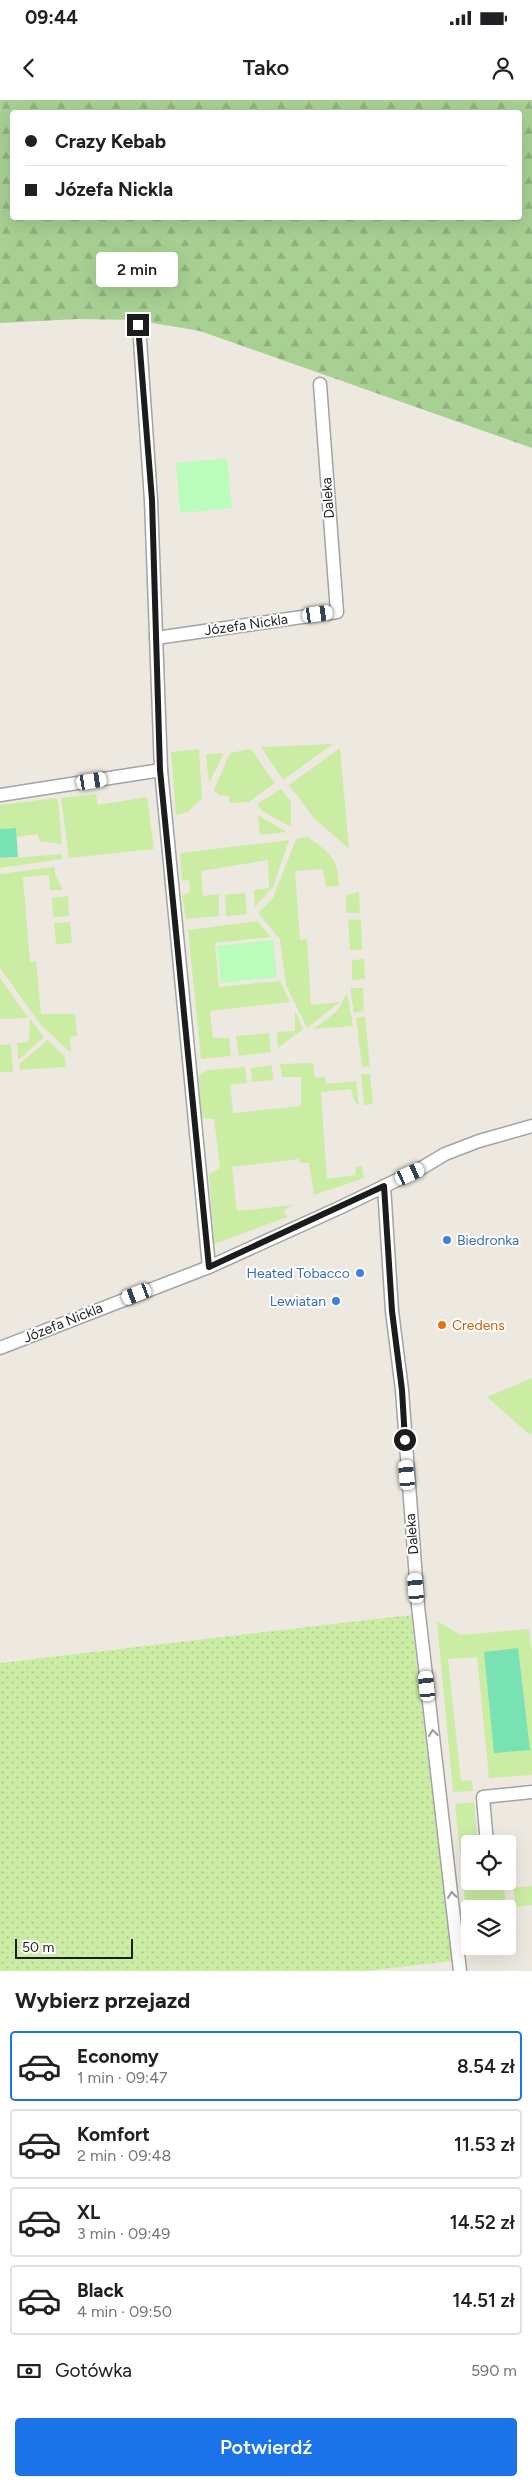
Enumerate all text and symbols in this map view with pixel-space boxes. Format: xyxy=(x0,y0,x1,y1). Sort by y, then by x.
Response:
text: 09:44 xyxy=(25,6,78,29)
icon: back xyxy=(15,54,43,82)
text: Tako xyxy=(243,54,289,81)
icon: person xyxy=(489,54,517,82)
text: Crazy Kebab xyxy=(55,130,166,153)
text: Józefa Nickla xyxy=(55,178,173,201)
callout: 2 min xyxy=(97,252,179,288)
text: 2 min xyxy=(117,260,157,279)
route end xyxy=(127,314,149,336)
street label: Daleka xyxy=(318,477,338,519)
car xyxy=(302,604,333,624)
street label: Józefa Nickla xyxy=(203,611,289,639)
car xyxy=(76,771,107,791)
car xyxy=(393,1161,426,1187)
place label: Biedronka xyxy=(457,1232,519,1249)
marker: Biedronka xyxy=(441,1234,453,1246)
place label: Heated Tobacco xyxy=(247,1265,350,1282)
marker: Heated Tobacco xyxy=(354,1267,366,1279)
car xyxy=(120,1282,153,1306)
place label: Lewiatan xyxy=(270,1293,326,1310)
marker: Lewiatan xyxy=(330,1295,342,1307)
street label: Józefa Nickla xyxy=(21,1299,105,1347)
place label: Credens xyxy=(452,1317,505,1334)
marker: Credens xyxy=(436,1319,448,1331)
route start xyxy=(394,1429,416,1451)
car xyxy=(398,1459,415,1491)
street label: Daleka xyxy=(402,1513,422,1555)
car xyxy=(407,1572,424,1604)
car xyxy=(417,1670,436,1702)
one-way arrow xyxy=(428,1729,438,1738)
map controls xyxy=(461,1835,516,1955)
button: locate xyxy=(461,1835,516,1890)
one-way arrow xyxy=(447,1890,458,1898)
button: layers xyxy=(461,1900,516,1955)
scale bar xyxy=(15,1936,132,1959)
text: 50 m xyxy=(22,1939,54,1956)
text: Wybierz przejazd xyxy=(15,1987,190,2014)
icon: car xyxy=(17,2044,62,2089)
text: Economy xyxy=(77,2045,159,2068)
text: 8.54 zł xyxy=(457,2055,515,2078)
text: 1 min · 09:47 xyxy=(77,2068,168,2087)
icon: car xyxy=(17,2122,62,2167)
text: Komfort xyxy=(77,2123,150,2146)
text: 11.53 zł xyxy=(454,2133,515,2156)
text: 2 min · 09:48 xyxy=(77,2146,171,2165)
icon: car xyxy=(17,2200,62,2245)
text: XL xyxy=(77,2201,100,2224)
text: 14.52 zł xyxy=(450,2211,515,2234)
text: 3 min · 09:49 xyxy=(77,2224,170,2243)
icon: car xyxy=(17,2278,62,2323)
text: Black xyxy=(77,2279,124,2302)
text: 14.51 zł xyxy=(453,2289,515,2312)
text: 4 min · 09:50 xyxy=(77,2302,172,2321)
icon: cash xyxy=(15,2357,43,2385)
text: Gotówka xyxy=(55,2359,132,2382)
text: 590 m xyxy=(471,2361,517,2380)
button: Potwierdź xyxy=(15,2418,517,2476)

